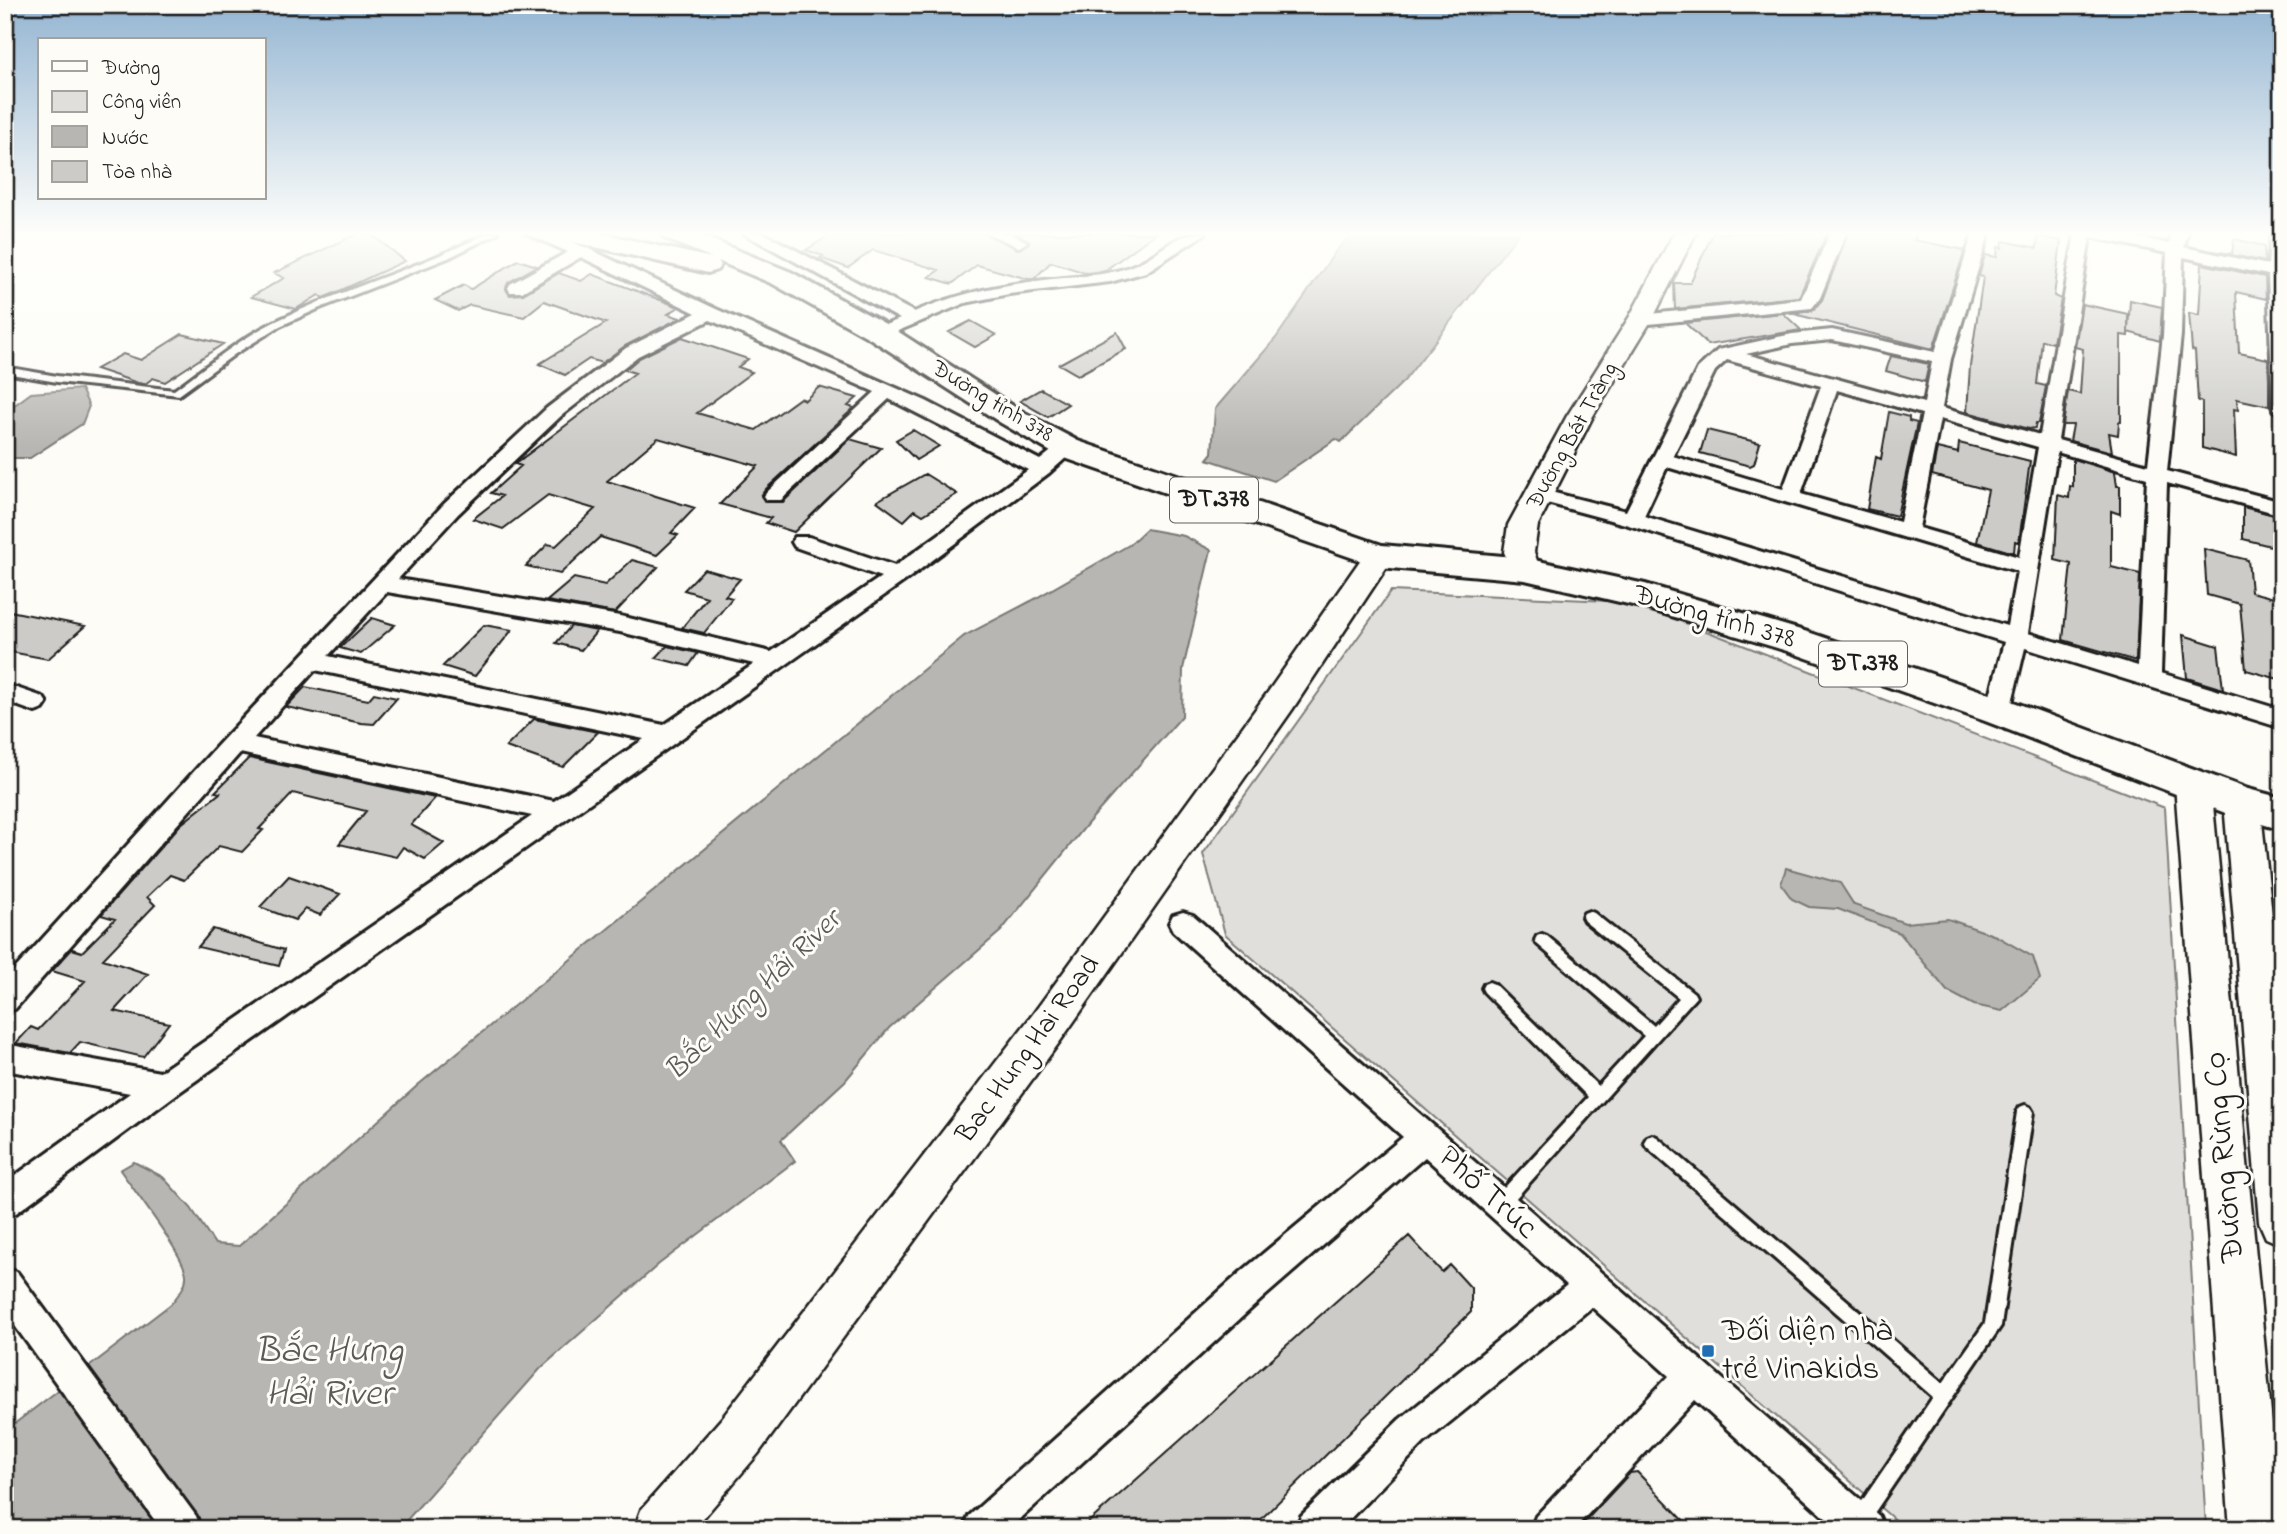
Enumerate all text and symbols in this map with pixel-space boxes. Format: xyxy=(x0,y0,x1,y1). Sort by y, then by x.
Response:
legend xyxy=(38,38,266,200)
text: Đường xyxy=(101,54,160,86)
text: Công viên xyxy=(102,88,181,120)
text: Nước xyxy=(102,124,149,154)
text: Tòa nhà xyxy=(102,158,172,188)
street label: Đường tỉnh 378 xyxy=(923,352,1059,452)
street label: Đường Bát Tràng xyxy=(1518,356,1628,517)
road number: ĐT.378 xyxy=(1170,478,1258,522)
street label: Đường tỉnh 378 xyxy=(1627,575,1800,661)
road number: ĐT.378 xyxy=(1819,642,1907,686)
water label: Bắc Hưng Hải River xyxy=(656,898,855,1092)
street label: Bac Hung Hai Road xyxy=(946,947,1111,1153)
street label: Đường Rừng Cọ xyxy=(2192,1050,2258,1265)
street label: Phố Trúc xyxy=(1426,1135,1548,1251)
place label: Đối diện nhà trẻ Vinakids xyxy=(1721,1308,1893,1394)
water label: Bắc Hưng Hải River xyxy=(255,1325,404,1422)
marker: Đối diện nhà trẻ Vinakids xyxy=(1700,1343,1716,1359)

